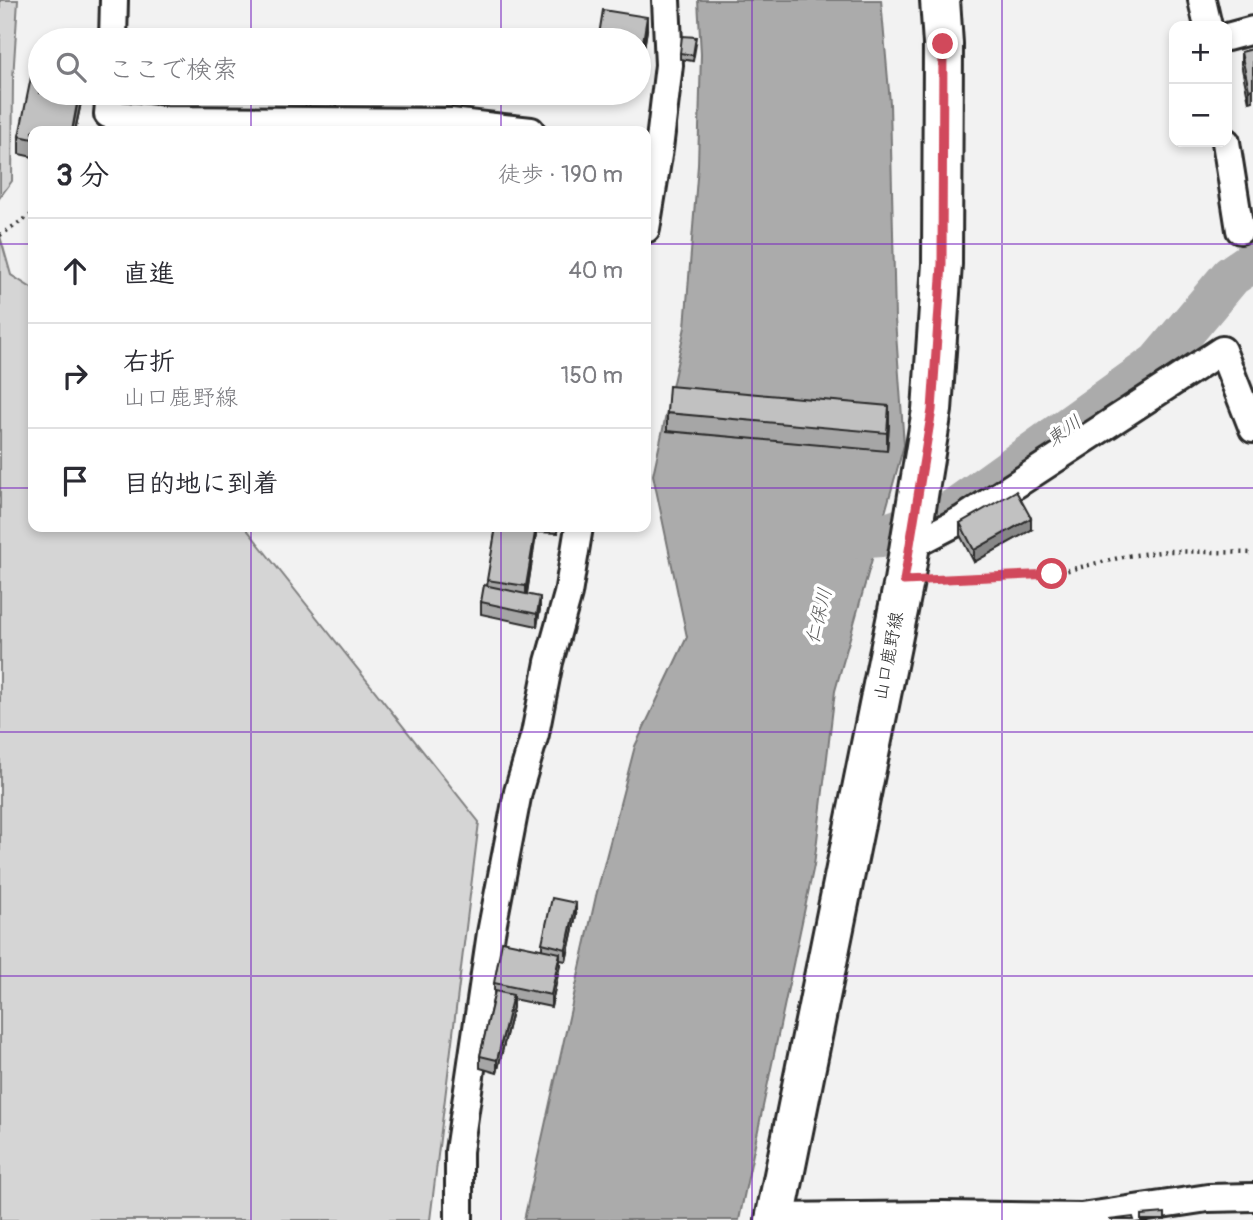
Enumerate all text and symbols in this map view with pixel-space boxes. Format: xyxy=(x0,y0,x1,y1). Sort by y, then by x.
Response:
map controls xyxy=(1169,21,1232,147)
button: + xyxy=(1169,21,1232,84)
search box xyxy=(28,28,651,105)
route end xyxy=(927,28,958,59)
icon: search xyxy=(52,48,90,86)
text: ここで検索 xyxy=(108,54,238,86)
button: − xyxy=(1169,84,1232,147)
text: 3 分 xyxy=(56,157,109,194)
text: 徒歩 · 190 m xyxy=(498,160,623,189)
icon: ahead xyxy=(56,252,94,290)
text: 40 m xyxy=(569,256,623,285)
text: 直進 xyxy=(123,258,175,290)
text: 右折 xyxy=(123,346,175,378)
icon: right xyxy=(56,357,94,395)
text: 150 m xyxy=(560,361,623,390)
text: 山口鹿野線 xyxy=(123,383,238,412)
water label: 東川 xyxy=(1042,410,1086,452)
icon: arrive xyxy=(56,462,94,500)
text: 目的地に到着 xyxy=(123,468,279,500)
route start xyxy=(1036,558,1067,589)
water label: 仁保川 xyxy=(800,585,838,647)
street label: 山口鹿野線 xyxy=(869,610,909,702)

